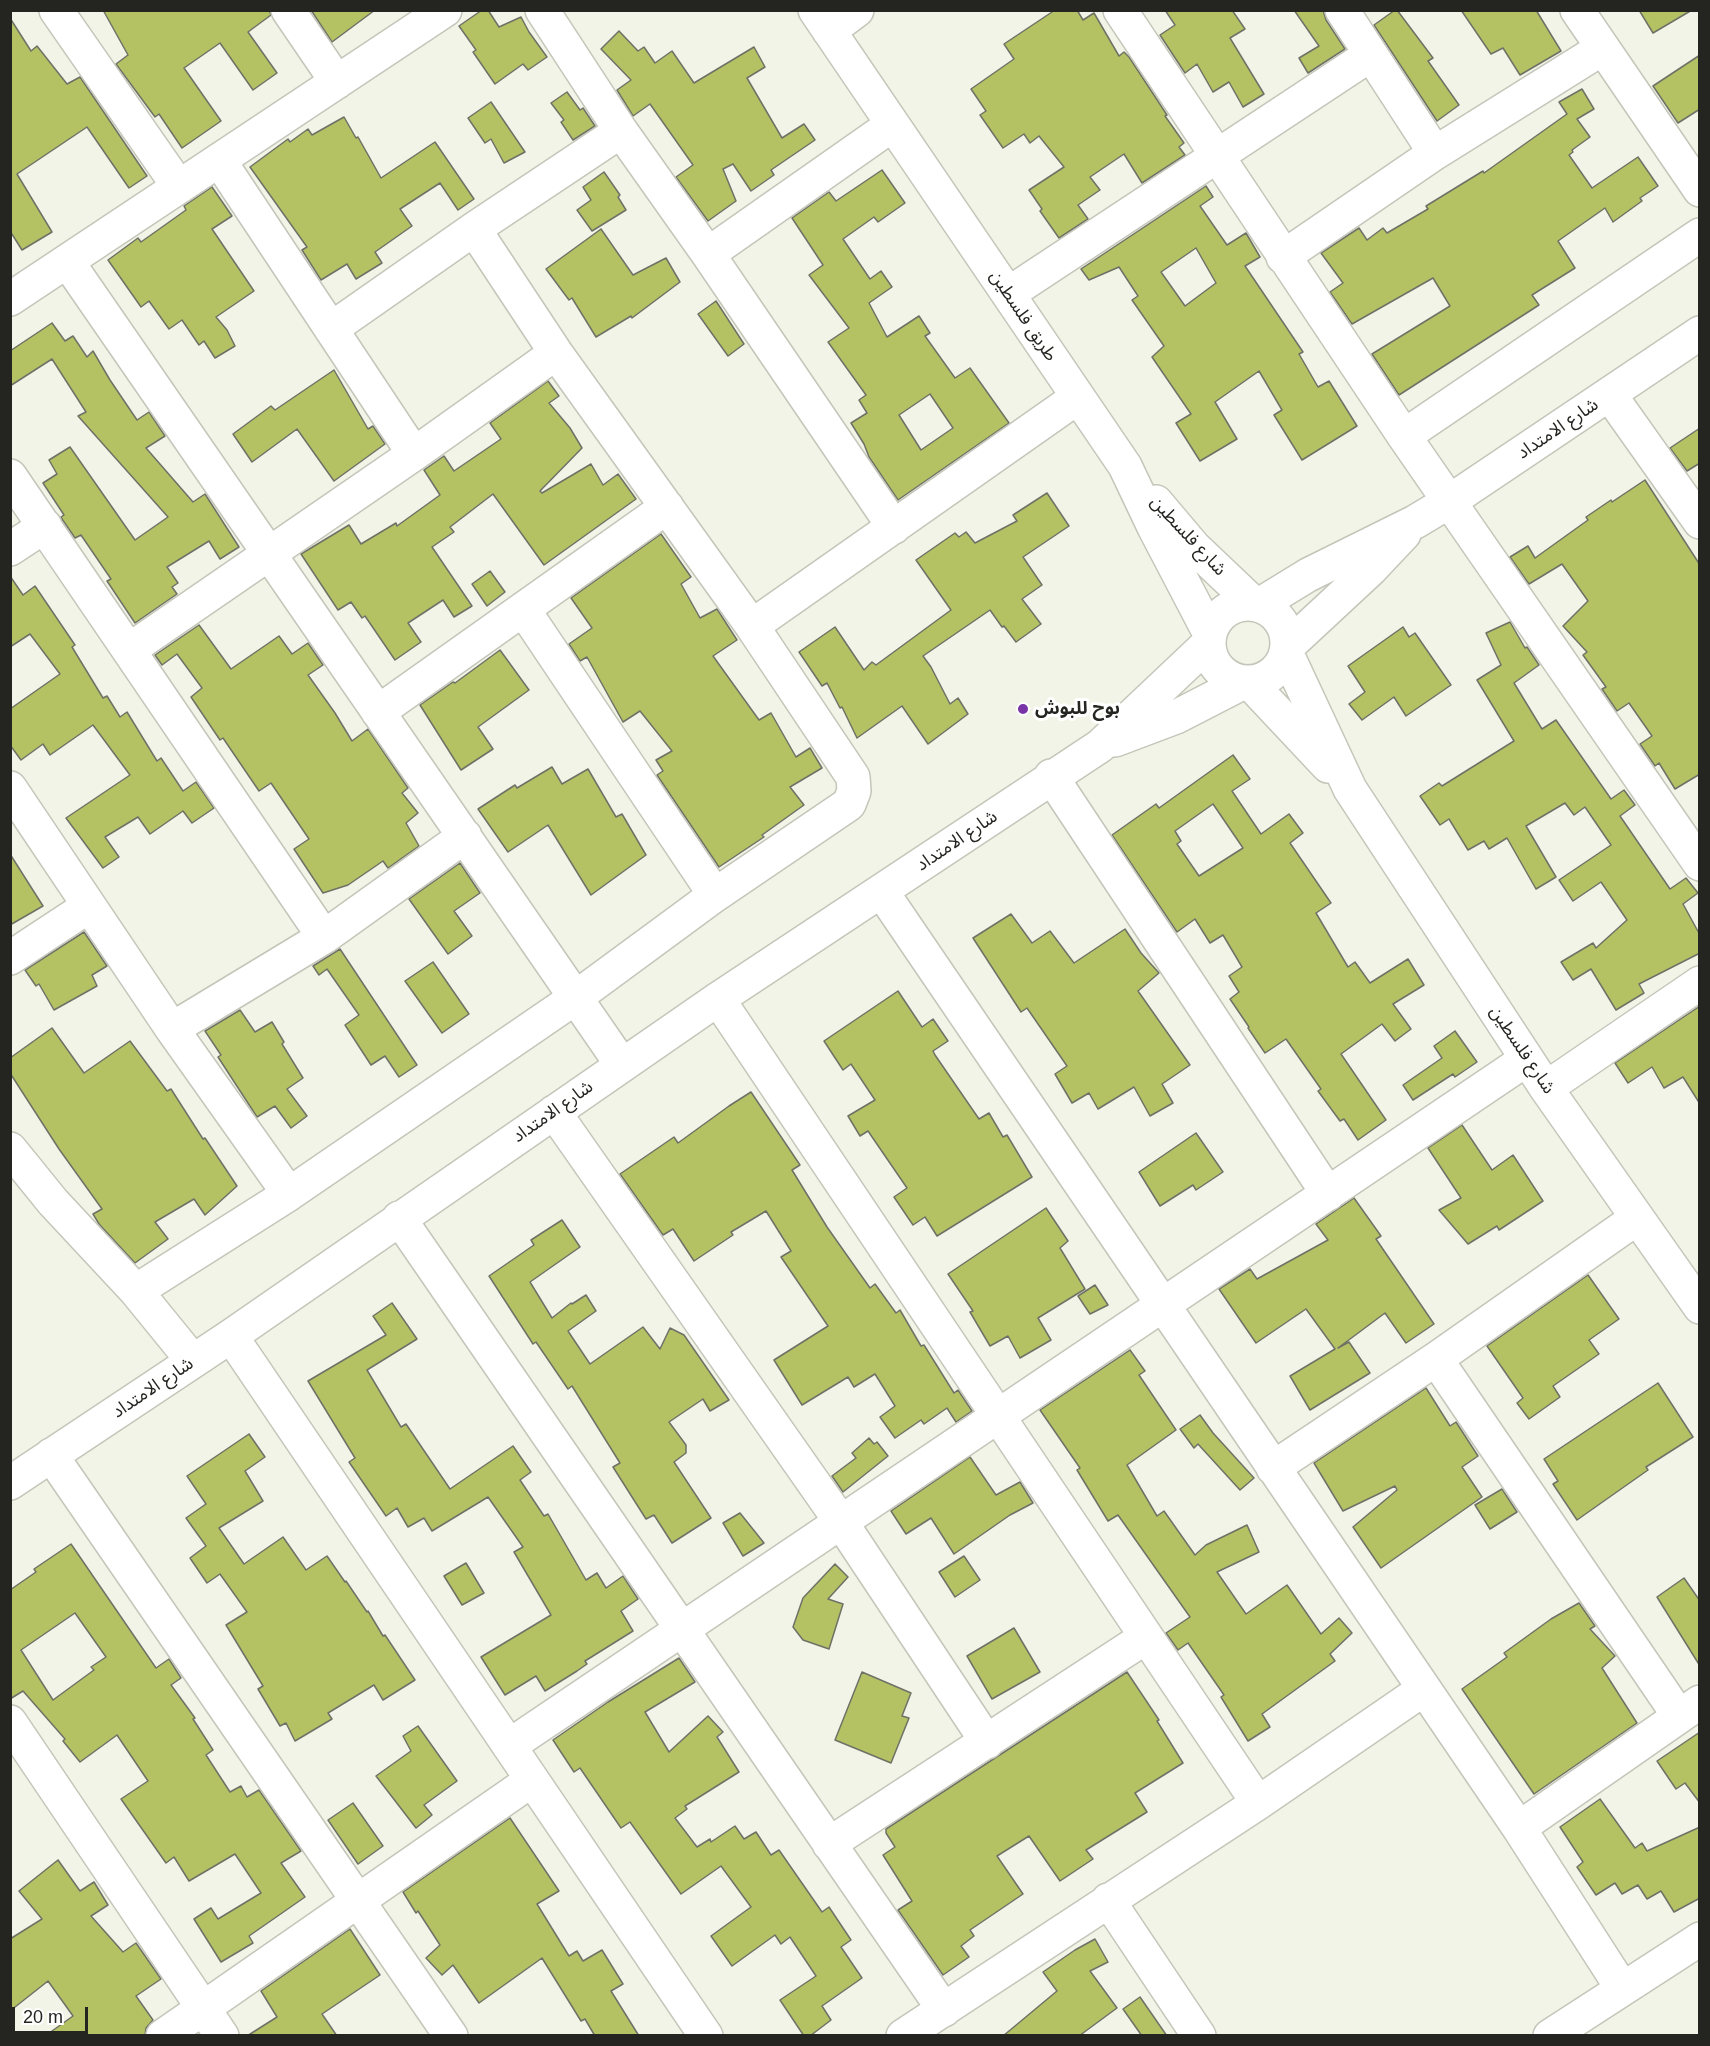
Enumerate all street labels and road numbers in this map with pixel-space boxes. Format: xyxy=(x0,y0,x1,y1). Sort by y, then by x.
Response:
street label: طريق فلسطين xyxy=(985,266,1061,366)
street label: شارع الامتداد xyxy=(1513,394,1603,464)
street label: شارع فلسطين xyxy=(1146,492,1230,580)
street label: شارع الامتداد xyxy=(912,806,1002,876)
street label: شارع فلسطين xyxy=(1485,1002,1559,1098)
street label: شارع الامتداد xyxy=(509,1076,597,1148)
street label: شارع الامتداد xyxy=(108,1353,198,1423)

